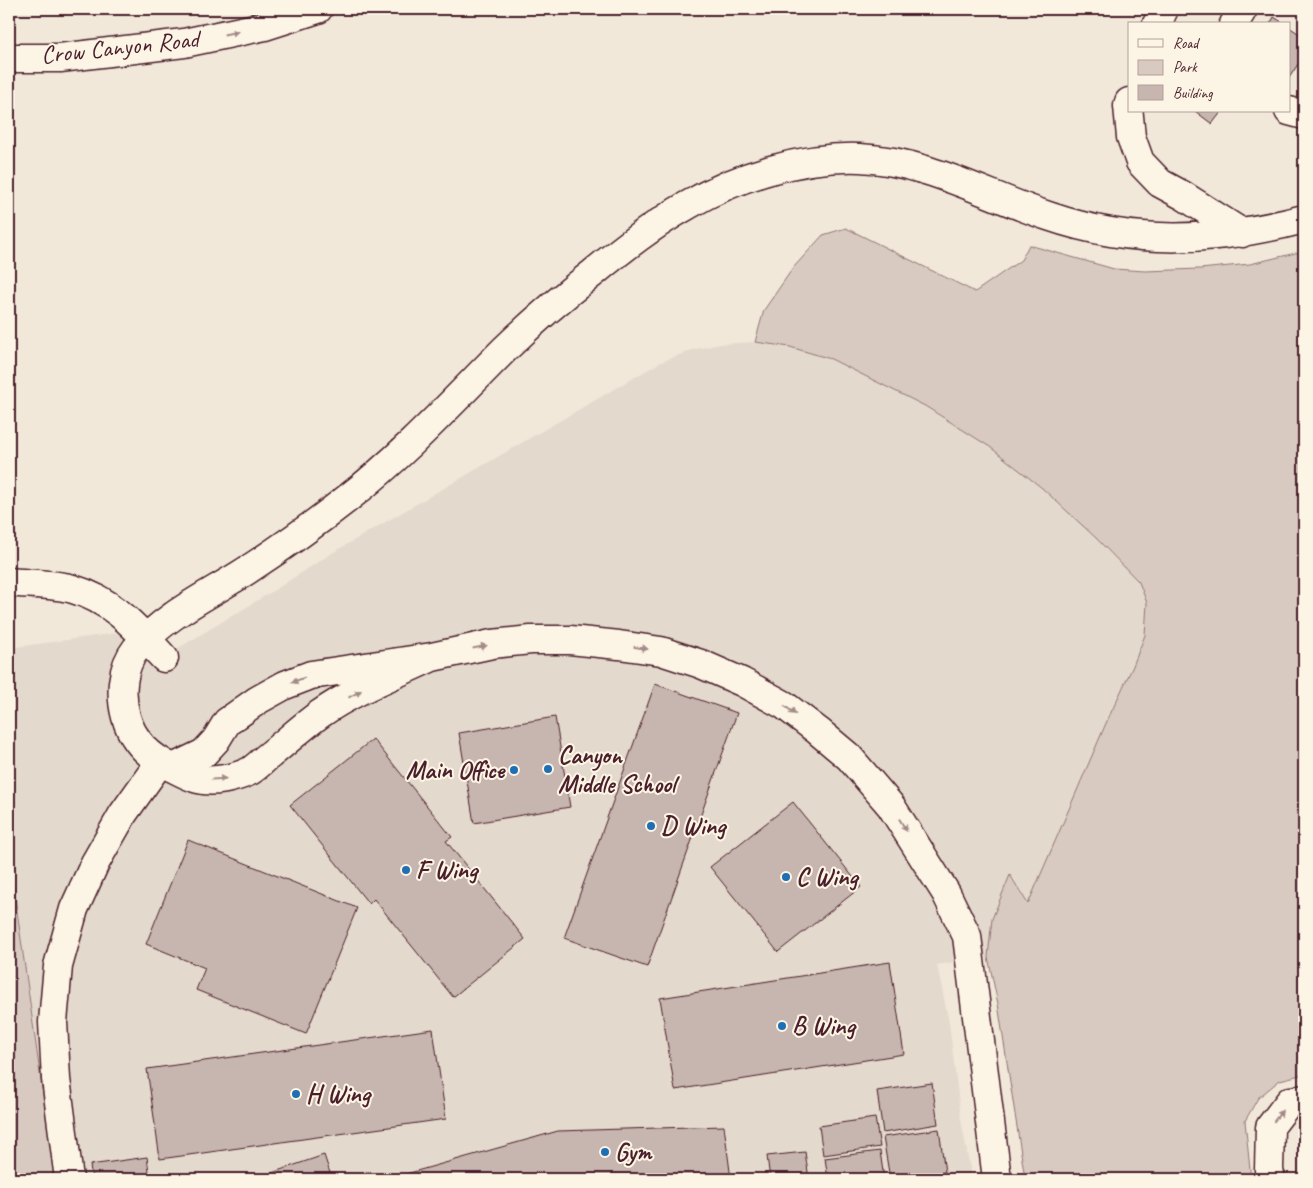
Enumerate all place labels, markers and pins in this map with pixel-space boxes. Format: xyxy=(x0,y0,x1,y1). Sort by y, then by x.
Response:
place label: Canyon Middle School xyxy=(558,739,680,800)
place label: Main Office xyxy=(406,754,506,786)
marker: Canyon Middle School xyxy=(542,763,554,775)
marker: Main Office xyxy=(508,764,520,776)
place label: D Wing xyxy=(661,810,728,842)
marker: D Wing xyxy=(645,820,657,832)
place label: F Wing xyxy=(416,854,480,886)
place label: C Wing xyxy=(796,861,860,893)
marker: F Wing xyxy=(400,864,412,876)
marker: C Wing xyxy=(780,871,792,883)
place label: B Wing xyxy=(792,1010,858,1042)
marker: B Wing xyxy=(776,1020,788,1032)
place label: H Wing xyxy=(306,1078,373,1110)
marker: H Wing xyxy=(290,1088,302,1100)
place label: Gym xyxy=(615,1136,653,1168)
marker: Gym xyxy=(599,1146,611,1158)

